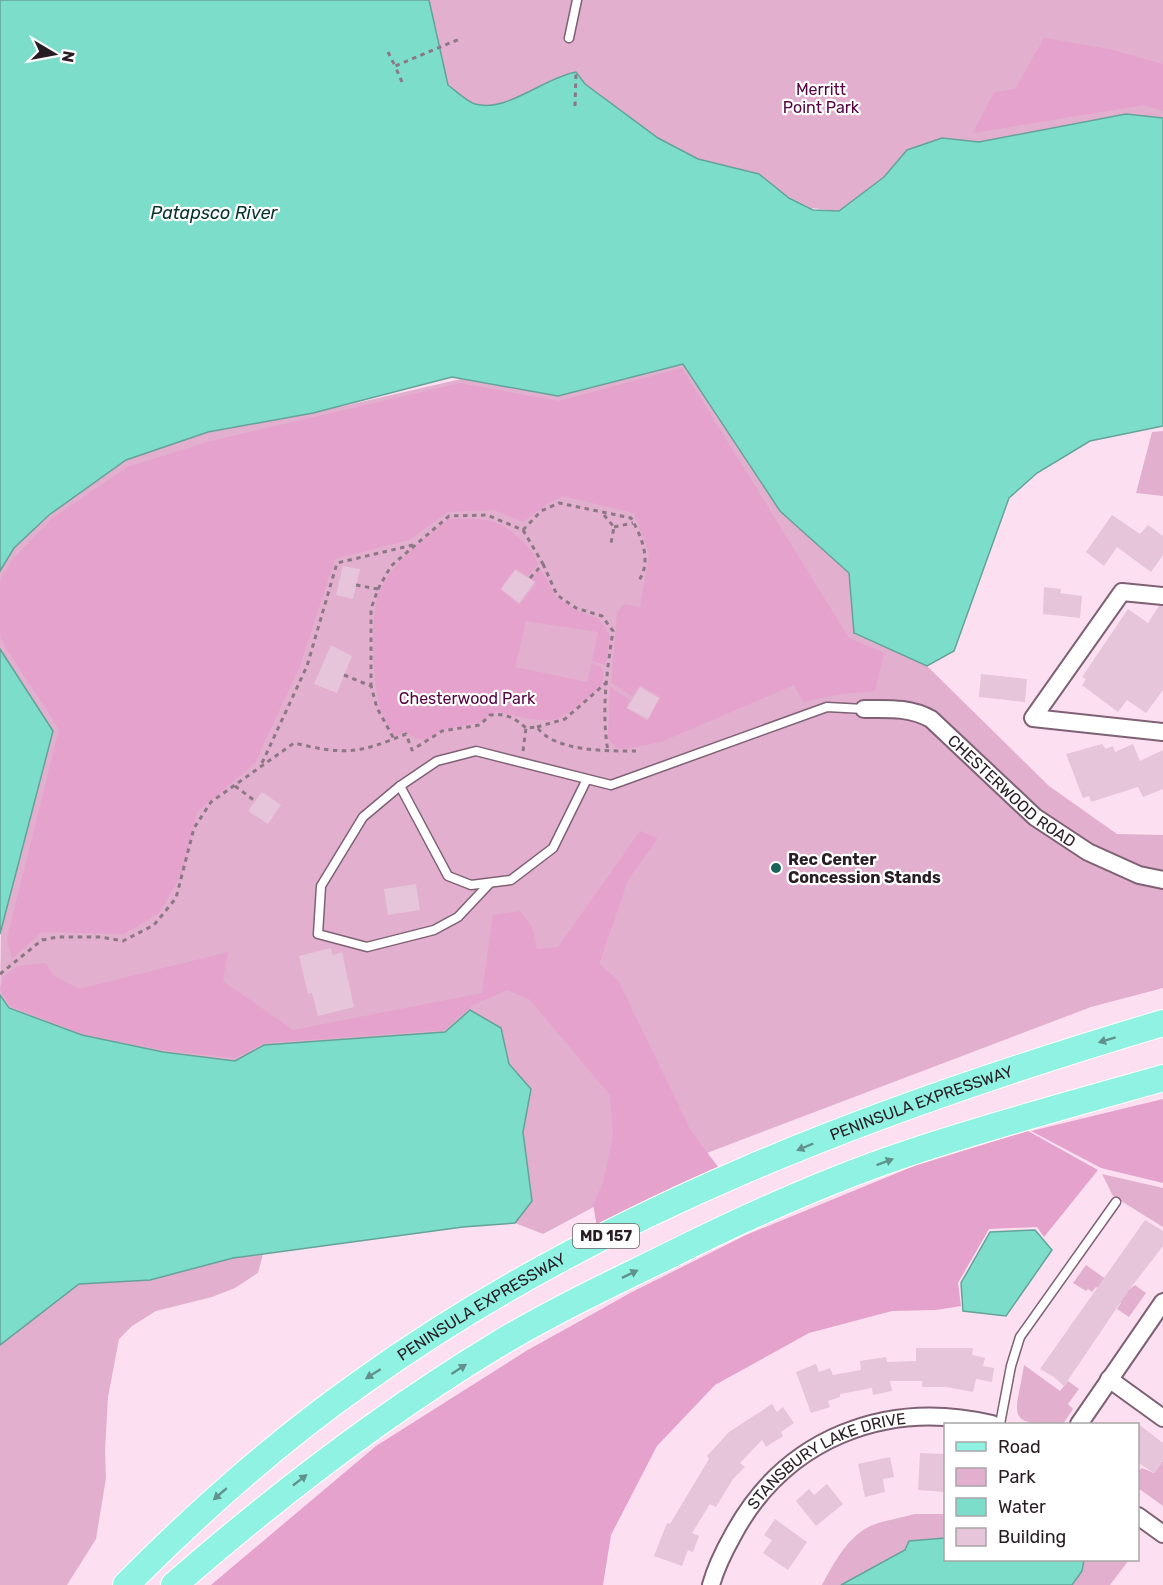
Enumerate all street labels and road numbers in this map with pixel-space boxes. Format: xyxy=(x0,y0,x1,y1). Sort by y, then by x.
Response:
street label: CHESTERWOOD ROAD xyxy=(944,731,1079,851)
street label: PENINSULA EXPRESSWAY xyxy=(827,1061,1015,1145)
road number: MD 157 xyxy=(573,1224,639,1248)
street label: PENINSULA EXPRESSWAY xyxy=(394,1249,569,1365)
street label: STANSBURY LAKE DRIVE xyxy=(743,1409,907,1513)

